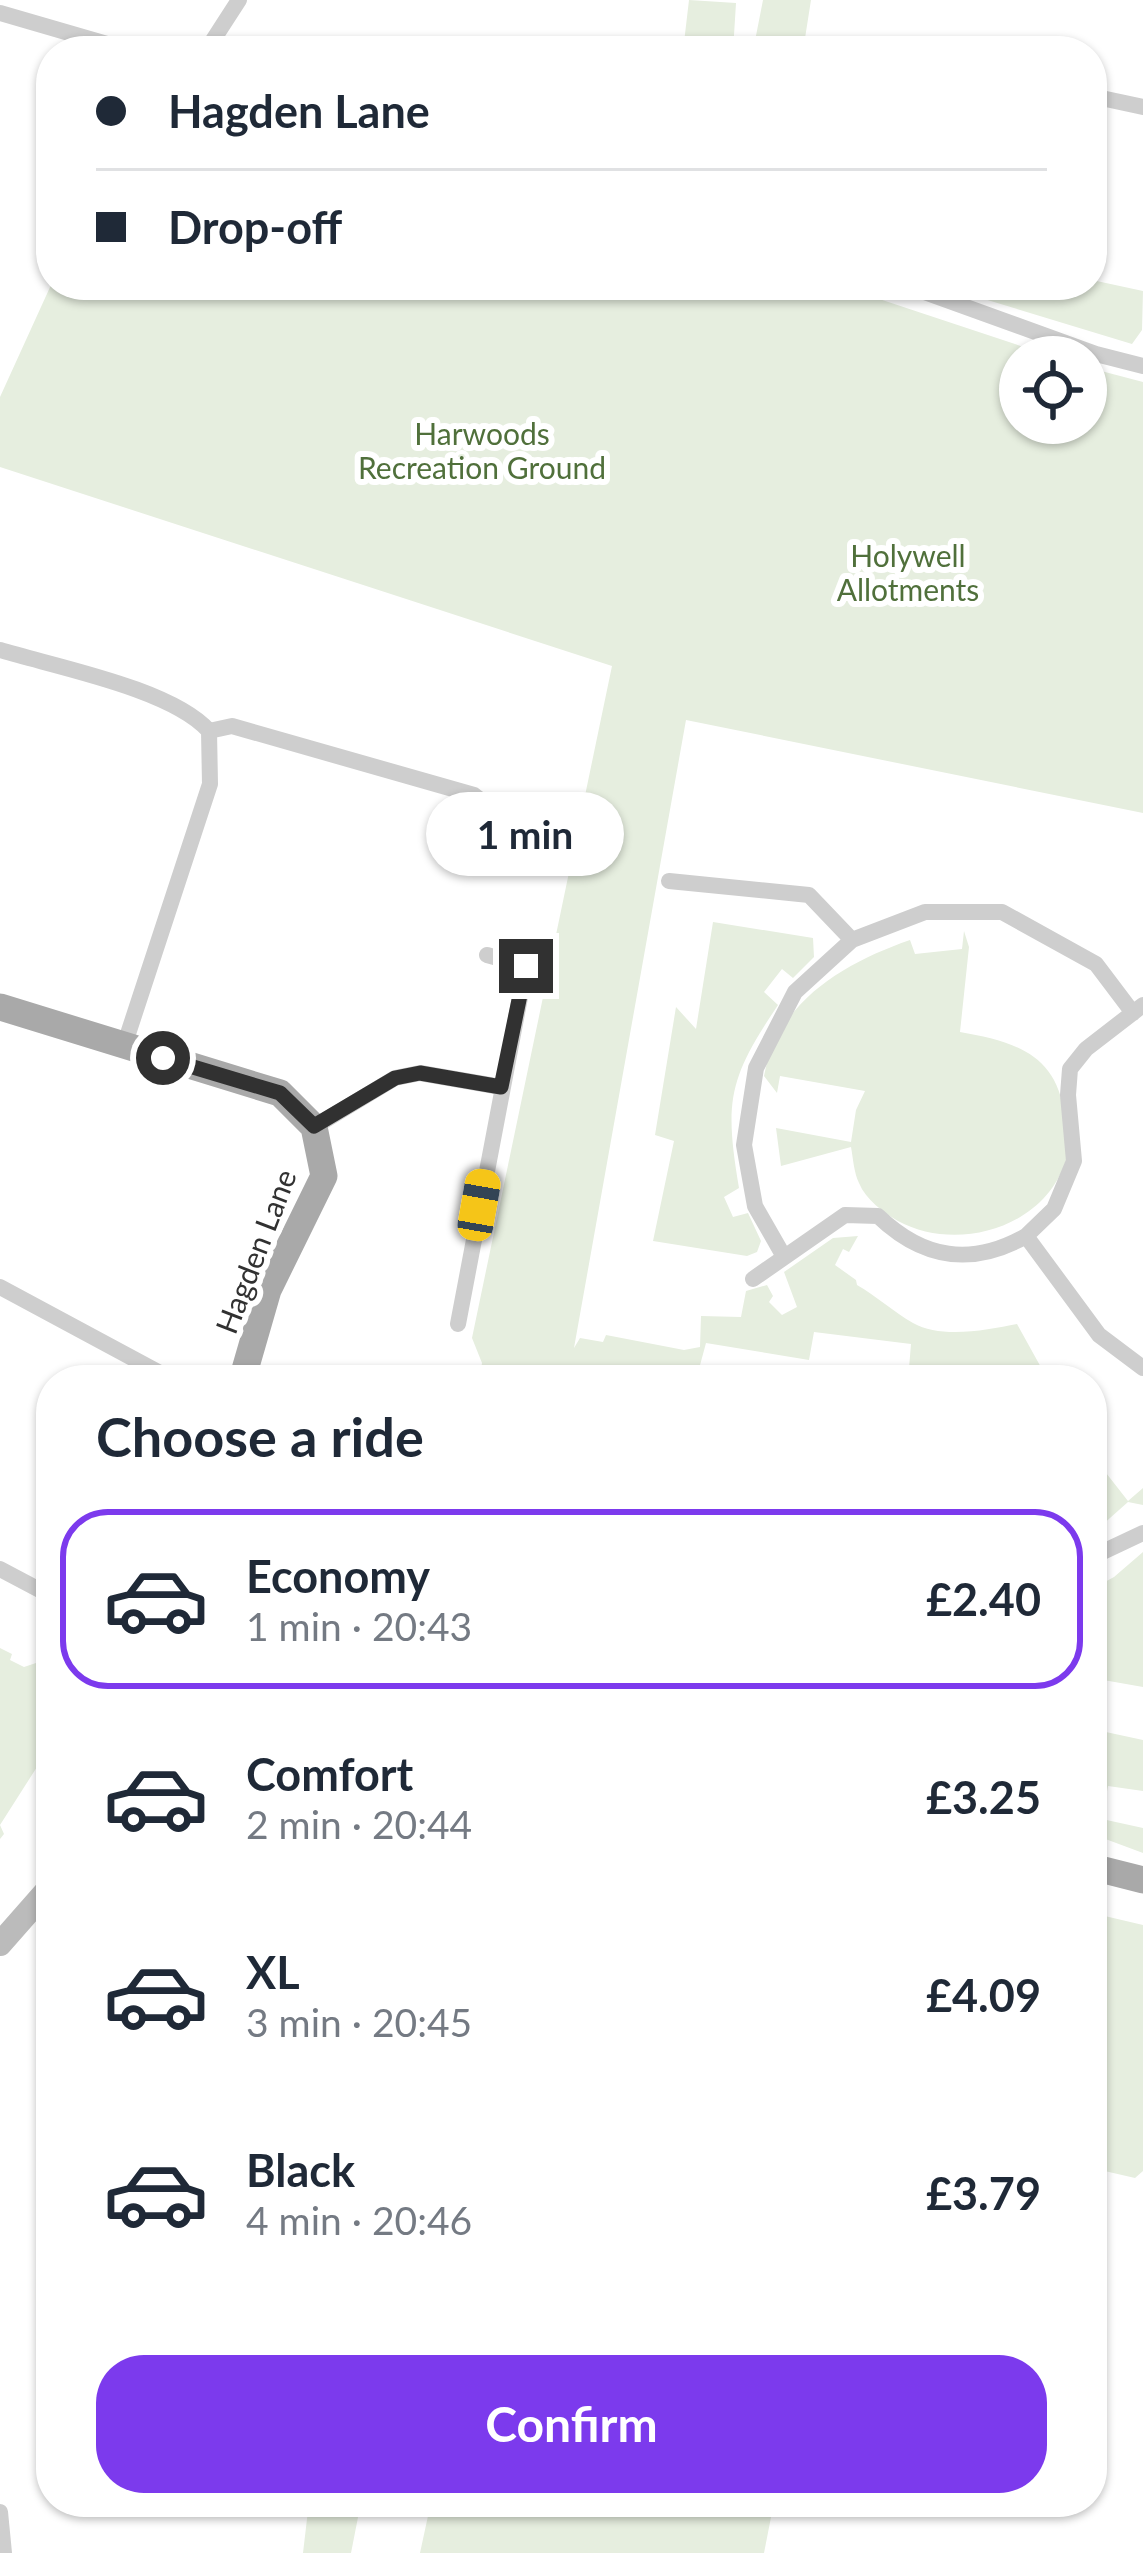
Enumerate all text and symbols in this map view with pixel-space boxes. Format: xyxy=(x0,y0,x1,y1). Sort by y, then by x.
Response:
text: Hagden Lane xyxy=(168,84,430,138)
text: Drop-off xyxy=(168,200,342,254)
map controls xyxy=(999,336,1107,444)
button: locate xyxy=(999,336,1107,444)
park label: Harwoods Recreation Ground xyxy=(358,415,606,485)
park label: Holywell Allotments xyxy=(837,537,979,607)
callout: 1 min xyxy=(427,792,625,876)
text: 1 min xyxy=(477,811,573,857)
route end xyxy=(499,939,553,993)
route start xyxy=(136,1031,190,1085)
street label: Hagden Lane xyxy=(207,1164,303,1338)
car xyxy=(455,1166,503,1244)
text: Choose a ride xyxy=(96,1404,424,1469)
icon: car xyxy=(102,1545,210,1653)
text: Economy xyxy=(246,1549,430,1603)
text: £2.40 xyxy=(926,1572,1041,1626)
text: 1 min · 20:43 xyxy=(246,1603,472,1649)
icon: car xyxy=(102,1743,210,1851)
text: Comfort xyxy=(246,1747,413,1801)
text: £3.25 xyxy=(926,1770,1041,1824)
text: 2 min · 20:44 xyxy=(246,1801,472,1847)
icon: car xyxy=(102,1941,210,2049)
text: XL xyxy=(246,1945,300,1999)
text: £4.09 xyxy=(926,1968,1041,2022)
text: 3 min · 20:45 xyxy=(246,1999,472,2045)
icon: car xyxy=(102,2139,210,2247)
text: Black xyxy=(246,2143,355,2197)
text: £3.79 xyxy=(926,2166,1041,2220)
text: 4 min · 20:46 xyxy=(246,2197,472,2243)
button: Confirm xyxy=(96,2355,1047,2493)

